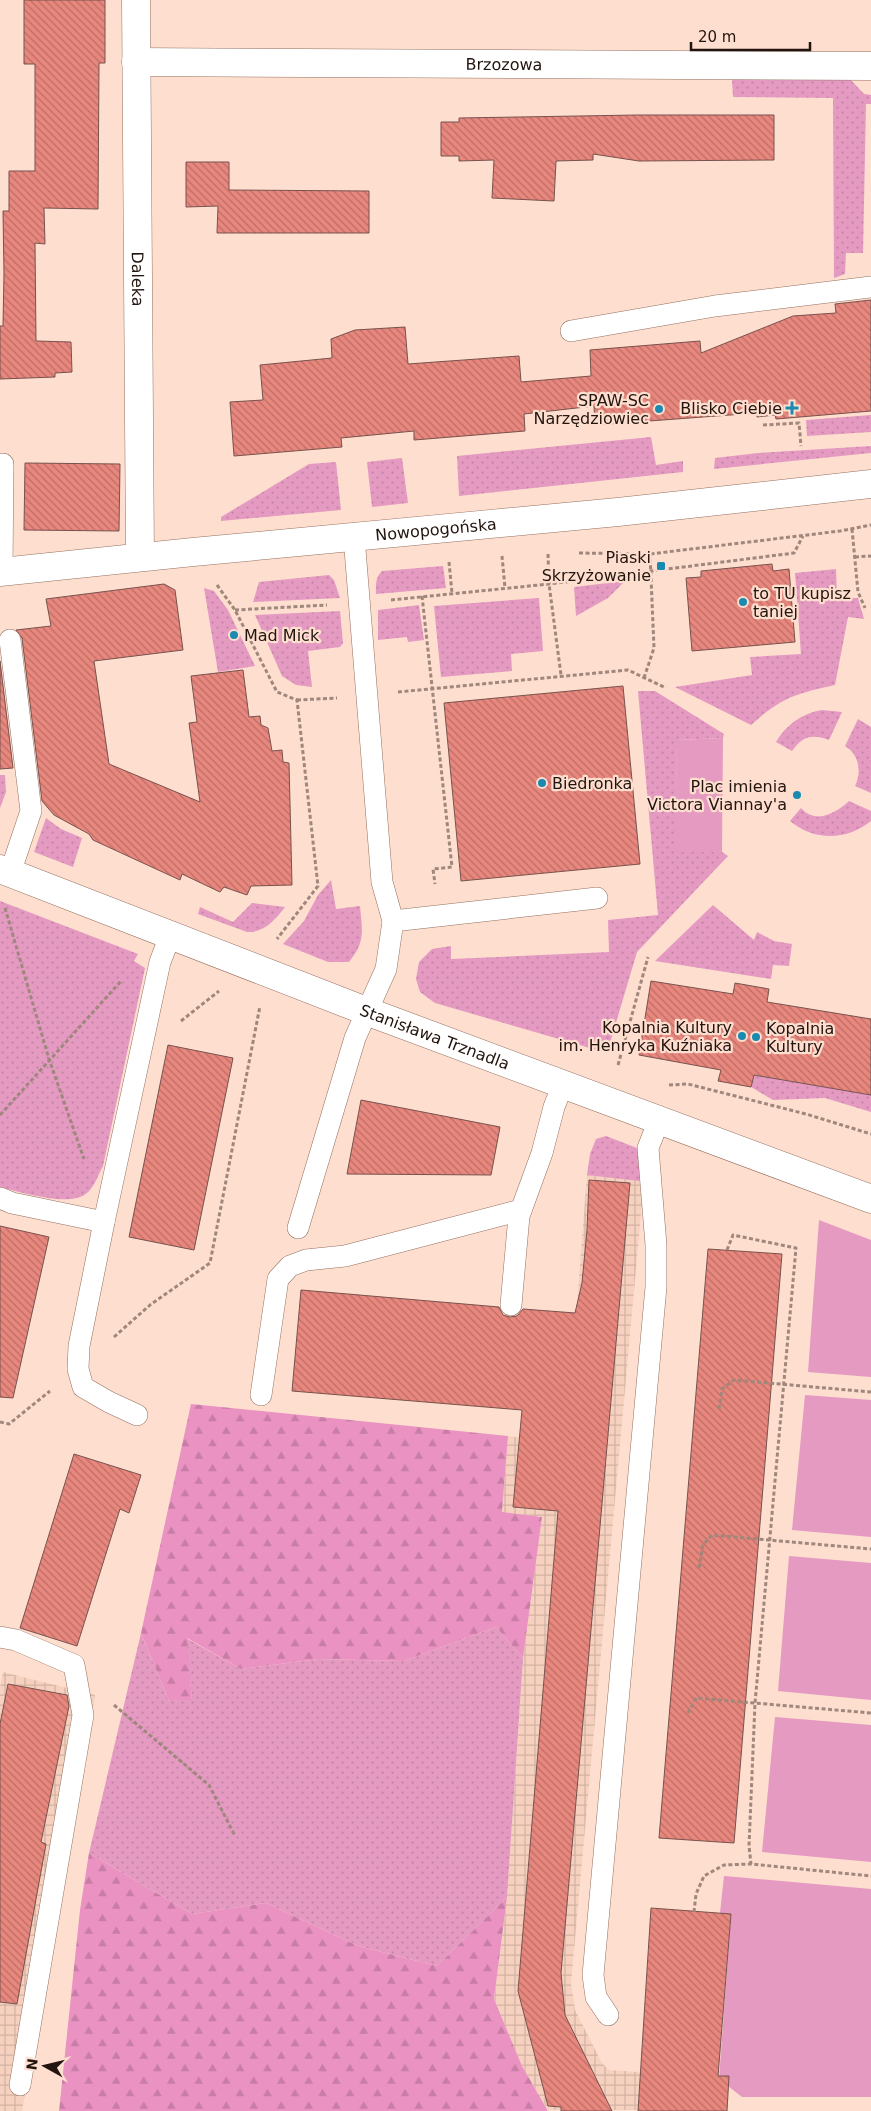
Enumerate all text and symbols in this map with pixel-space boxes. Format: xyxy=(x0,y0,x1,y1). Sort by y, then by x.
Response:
scale bar xyxy=(691,20,810,52)
text: 20 m xyxy=(698,28,736,46)
street label: Brzozowa xyxy=(466,55,542,74)
street label: Daleka xyxy=(128,251,147,307)
place label: SPAW-SC Narzędziowiec xyxy=(533,391,649,428)
place label: Blisko Ciebie xyxy=(680,399,782,418)
marker: Blisko Ciebie xyxy=(786,402,798,414)
marker: SPAW-SC Narzędziowiec xyxy=(653,403,665,415)
street label: Nowopogońska xyxy=(374,514,497,545)
place label: Piaski Skrzyżowanie xyxy=(542,548,651,585)
marker: Piaski Skrzyżowanie xyxy=(655,560,667,572)
place label: to TU kupisz taniej xyxy=(753,584,851,621)
marker: to TU kupisz taniej xyxy=(737,596,749,608)
place label: Mad Mick xyxy=(244,626,320,645)
marker: Mad Mick xyxy=(228,629,240,641)
place label: Biedronka xyxy=(552,774,632,793)
marker: Biedronka xyxy=(536,777,548,789)
place label: Plac imienia Victora Viannay'a xyxy=(647,777,787,814)
marker: Plac imienia Victora Viannay'a xyxy=(791,789,803,801)
street label: Stanisława Trznadla xyxy=(357,1001,512,1074)
place label: Kopalnia Kultury im. Henryka Kuźniaka xyxy=(558,1018,732,1055)
place label: Kopalnia Kultury xyxy=(766,1019,834,1056)
marker: Kopalnia Kultury im. Henryka Kuźniaka xyxy=(736,1030,748,1042)
marker: Kopalnia Kultury xyxy=(750,1031,762,1043)
north arrow xyxy=(20,2041,70,2091)
text: N xyxy=(23,2057,41,2071)

